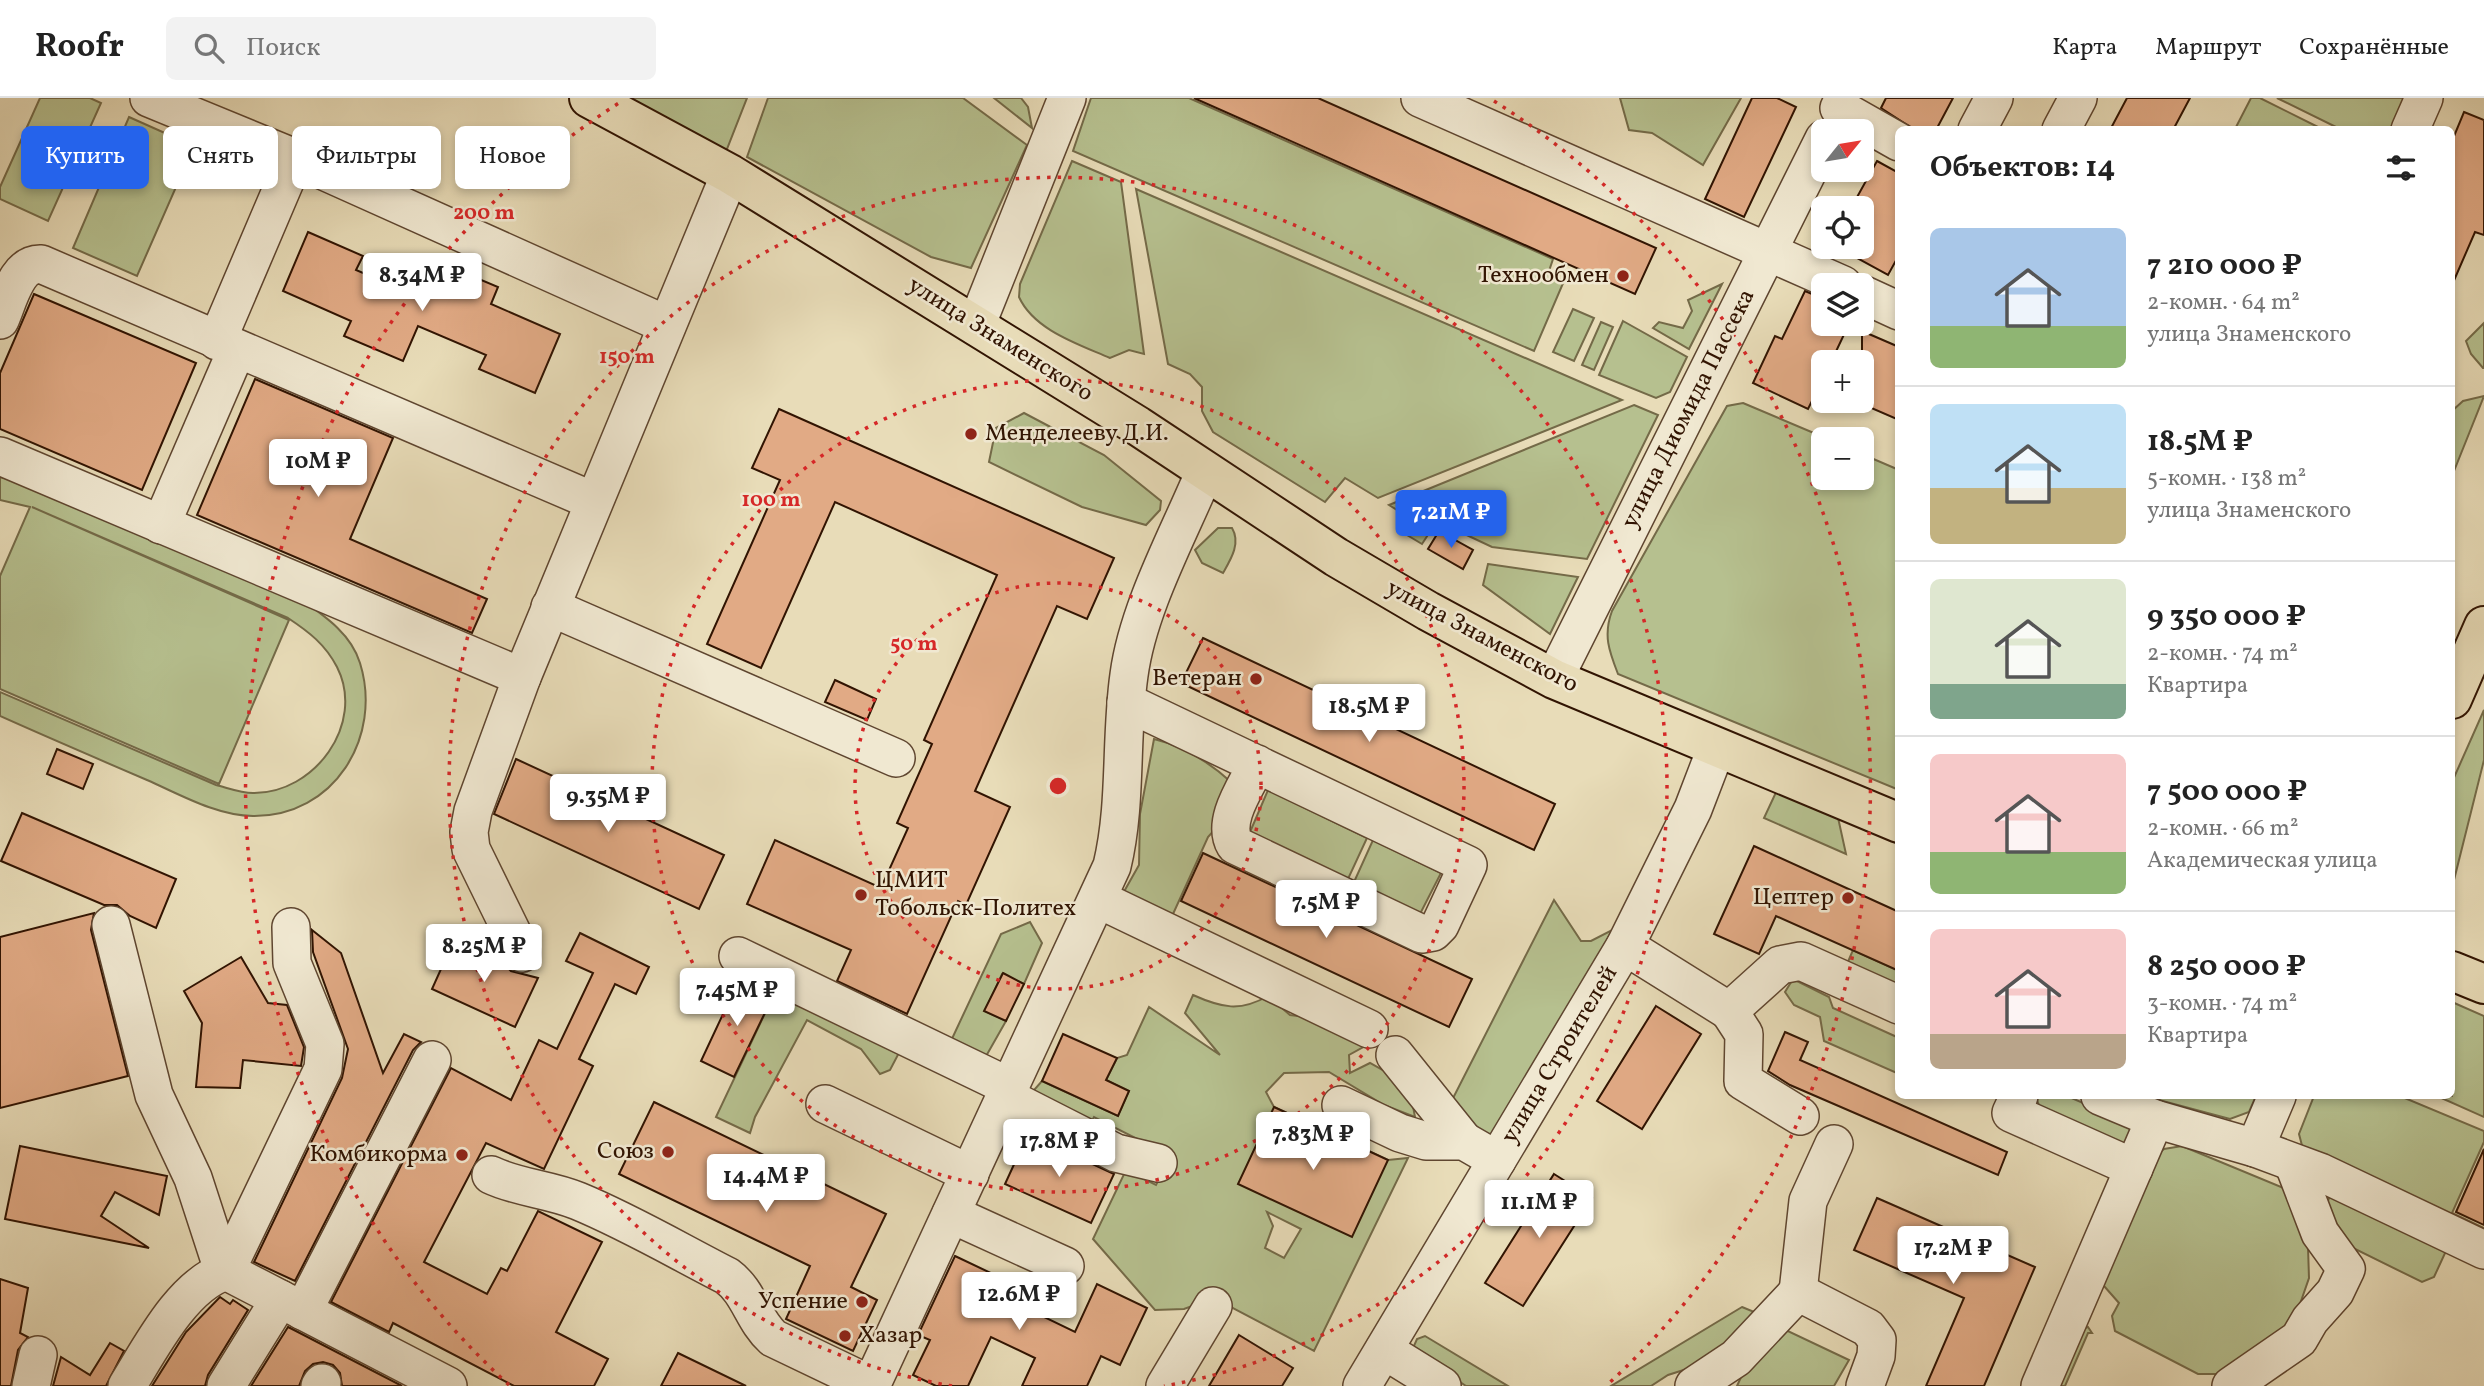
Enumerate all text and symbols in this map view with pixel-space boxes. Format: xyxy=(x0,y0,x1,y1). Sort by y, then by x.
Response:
search box xyxy=(166,17,656,80)
text: Roofr xyxy=(35,25,124,71)
icon: search xyxy=(190,29,228,67)
text: Поиск xyxy=(246,30,320,66)
text: Карта xyxy=(2052,31,2117,65)
text: Маршрут xyxy=(2155,31,2261,65)
text: Сохранённые xyxy=(2299,31,2449,65)
north arrow xyxy=(1811,119,1874,182)
map controls xyxy=(1811,119,1874,490)
chip: Купить xyxy=(21,126,149,189)
chip: Снять xyxy=(163,126,278,189)
chip: Фильтры xyxy=(292,126,441,189)
chip: Новое xyxy=(455,126,570,189)
text: Объектов: 14 xyxy=(1930,147,2115,189)
icon: filters xyxy=(2382,149,2420,187)
button: locate xyxy=(1811,196,1874,259)
text: 200 m xyxy=(453,199,515,228)
text: 7 210 000 ₽ xyxy=(2147,245,2302,287)
pin: 8.34M ₽ xyxy=(357,254,487,313)
icon: home xyxy=(1986,256,2070,340)
place label: Технообмен xyxy=(1478,259,1609,293)
text: 8.34M ₽ xyxy=(379,260,465,292)
marker: Технообмен xyxy=(1615,268,1631,284)
street label: улица Знаменского xyxy=(901,269,1099,411)
button: layers xyxy=(1811,273,1874,336)
street label: улица Диомида Пассека xyxy=(1614,283,1764,535)
text: 2-комн. · 64 m² xyxy=(2147,287,2300,319)
text: улица Знаменского xyxy=(2147,319,2351,351)
text: 150 m xyxy=(599,343,655,372)
button: + xyxy=(1811,350,1874,413)
place label: Менделееву Д.И. xyxy=(985,417,1169,451)
text: 18.5M ₽ xyxy=(2147,421,2253,463)
marker: Менделееву Д.И. xyxy=(963,426,979,442)
button: − xyxy=(1811,427,1874,490)
icon: home xyxy=(1986,432,2070,516)
pin: 10M ₽ xyxy=(269,440,367,499)
text: 10M ₽ xyxy=(285,446,351,478)
text: 5-комн. · 138 m² xyxy=(2147,463,2306,495)
text: 100 m xyxy=(741,486,801,515)
pin: 7.21M ₽ xyxy=(1386,490,1516,550)
text: улица Знаменского xyxy=(2147,495,2351,527)
text: 7.21M ₽ xyxy=(1411,497,1491,529)
street label: улица Знаменского xyxy=(1380,572,1584,702)
text: 9 350 000 ₽ xyxy=(2147,596,2306,638)
icon: home xyxy=(1986,607,2070,691)
text: 50 m xyxy=(890,630,938,659)
text: 2-комн. · 74 m² xyxy=(2147,638,2298,670)
place label: Ветеран xyxy=(1152,662,1242,696)
text: Квартира xyxy=(2147,670,2248,702)
marker: Ветеран xyxy=(1248,671,1264,687)
pin: 18.5M ₽ xyxy=(1304,684,1434,744)
text: 18.5M ₽ xyxy=(1328,691,1410,723)
text: 7 500 000 ₽ xyxy=(2147,771,2307,813)
pin: 9.35M ₽ xyxy=(543,774,673,834)
centre of rings xyxy=(1046,774,1070,798)
text: 9.35M ₽ xyxy=(566,781,650,813)
icon: home xyxy=(1986,782,2070,866)
text: 2-комн. · 66 m² xyxy=(2147,813,2298,845)
text: Академическая улица xyxy=(2147,845,2378,877)
place label: ЦМИТ Тобольск-Политех xyxy=(875,864,1076,926)
pin: 7.5M ₽ xyxy=(1269,880,1383,940)
place label: Цептер xyxy=(1753,881,1834,915)
marker: ЦМИТ Тобольск-Политех xyxy=(853,887,869,903)
text: 7.5M ₽ xyxy=(1292,887,1360,919)
marker: Цептер xyxy=(1840,890,1856,906)
pin: 8.25M ₽ xyxy=(419,924,549,984)
text: 8.25M ₽ xyxy=(442,931,526,963)
text: 8 250 000 ₽ xyxy=(2147,946,2306,988)
icon: home xyxy=(1986,957,2070,1041)
street label: улица Строителей xyxy=(1493,960,1627,1150)
pin: 7.45M ₽ xyxy=(672,968,802,1028)
text: 7.45M ₽ xyxy=(696,975,778,1007)
text: 3-комн. · 74 m² xyxy=(2147,988,2297,1020)
text: Квартира xyxy=(2147,1020,2248,1052)
pin: 7.83M ₽ xyxy=(1248,1112,1378,1172)
pin: 17.8M ₽ xyxy=(994,1119,1124,1179)
text: 7.83M ₽ xyxy=(1272,1119,1354,1151)
text: 17.8M ₽ xyxy=(1019,1126,1099,1158)
place label: Союз xyxy=(597,1135,654,1169)
place label: Комбикорма xyxy=(310,1138,448,1172)
marker: Союз xyxy=(660,1144,676,1160)
marker: Комбикорма xyxy=(454,1147,470,1163)
pin: 14.4M ₽ xyxy=(701,1154,831,1214)
text: 14.4M ₽ xyxy=(723,1161,809,1193)
pin: 11.1M ₽ xyxy=(1474,1180,1604,1240)
text: 11.1M ₽ xyxy=(1501,1187,1577,1219)
pin: 17.2M ₽ xyxy=(1888,1226,2018,1286)
text: 17.2M ₽ xyxy=(1913,1233,1993,1265)
pin: 12.6M ₽ xyxy=(954,1272,1084,1332)
text: 12.6M ₽ xyxy=(978,1279,1060,1311)
place label: Успение xyxy=(758,1285,848,1319)
marker: Успение xyxy=(854,1294,870,1310)
place label: Хазар xyxy=(859,1319,922,1353)
marker: Хазар xyxy=(837,1328,853,1344)

